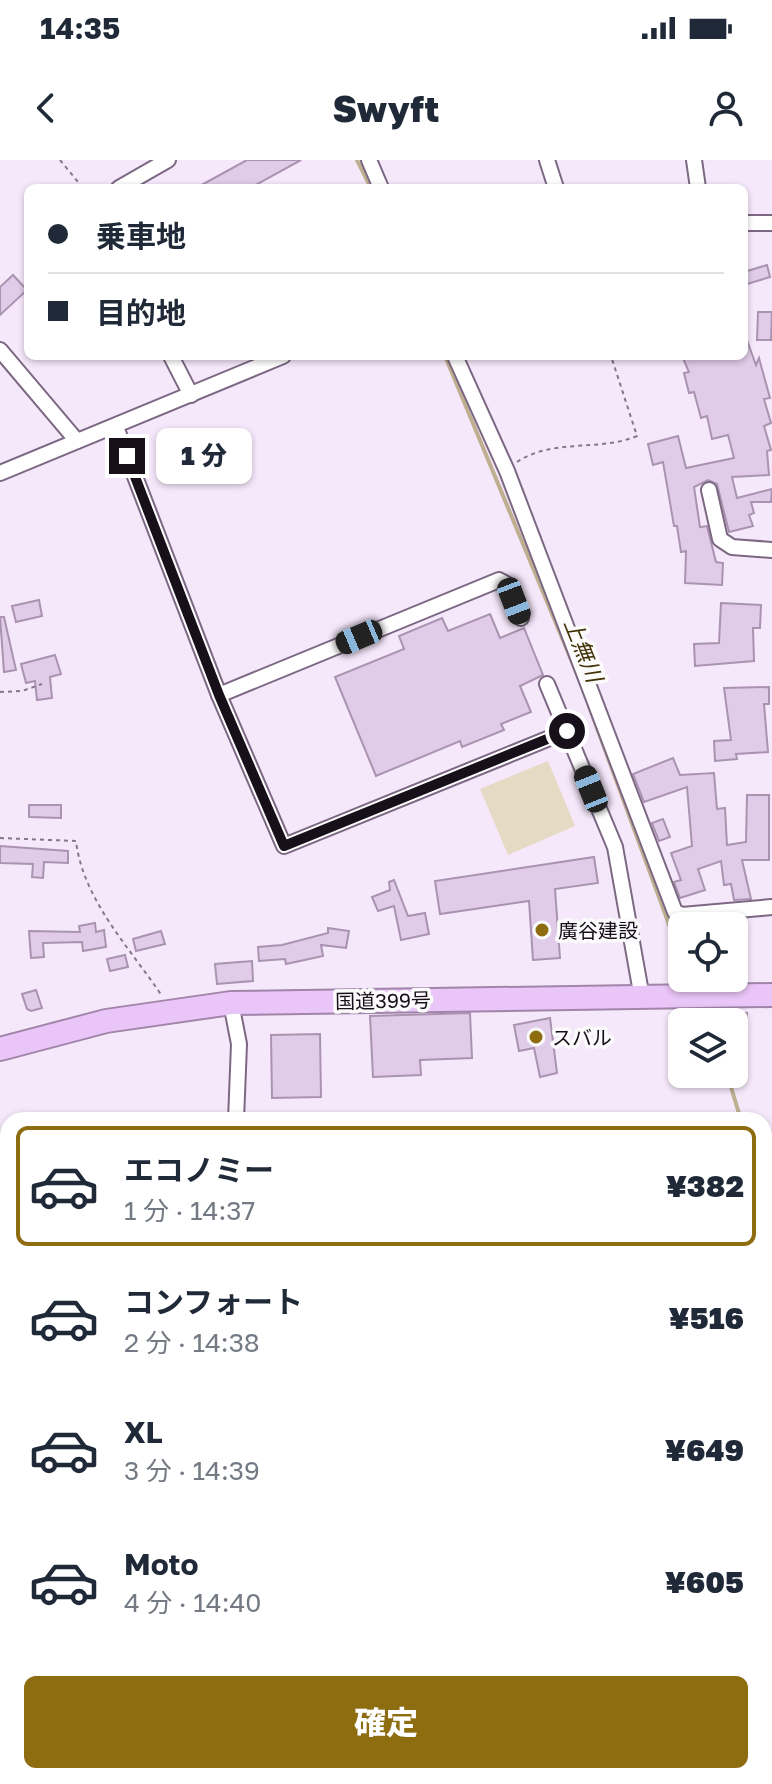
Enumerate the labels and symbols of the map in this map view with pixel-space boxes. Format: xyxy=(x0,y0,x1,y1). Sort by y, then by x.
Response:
callout: 1 分 xyxy=(155,428,251,484)
route end xyxy=(109,438,145,474)
car xyxy=(494,574,534,628)
water label: 上無川 xyxy=(559,614,610,688)
car xyxy=(332,617,386,657)
route start xyxy=(549,713,585,749)
car xyxy=(571,762,611,816)
place label: 廣谷建設 xyxy=(558,918,638,942)
marker: 廣谷建設 xyxy=(533,921,551,939)
street label: 国道399号 xyxy=(335,987,431,1013)
place label: スバル xyxy=(552,1025,612,1049)
marker: スバル xyxy=(527,1028,545,1046)

